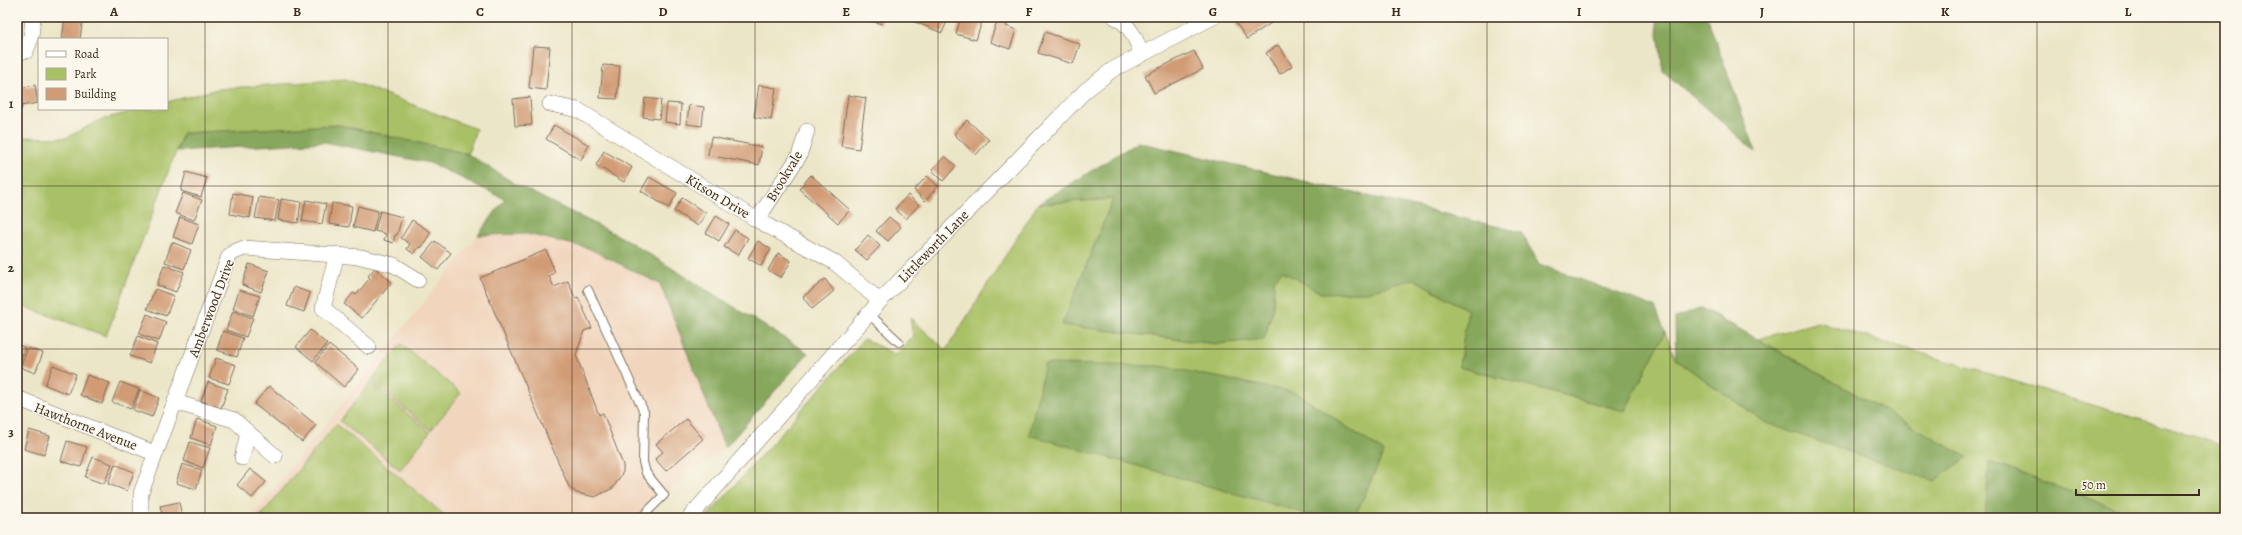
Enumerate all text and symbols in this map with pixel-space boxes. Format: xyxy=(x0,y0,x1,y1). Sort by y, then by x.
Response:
text: A xyxy=(109,3,119,20)
text: B xyxy=(293,3,301,20)
text: C xyxy=(476,3,484,20)
text: D xyxy=(658,3,668,20)
text: E xyxy=(842,3,850,20)
text: F xyxy=(1026,3,1033,20)
text: G xyxy=(1209,3,1217,20)
text: H xyxy=(1391,3,1401,20)
text: I xyxy=(1577,3,1582,20)
text: J xyxy=(1760,3,1764,20)
text: K xyxy=(1941,3,1950,20)
text: L xyxy=(2125,3,2132,20)
legend xyxy=(38,38,168,110)
text: Road xyxy=(74,46,100,62)
text: Park xyxy=(74,66,97,82)
text: Building xyxy=(74,86,116,102)
text: 1 xyxy=(9,95,14,112)
street label: Brookvale xyxy=(762,147,807,205)
street label: Kitson Drive xyxy=(682,170,753,223)
street label: Littleworth Lane xyxy=(894,206,973,287)
street label: Amberwood Drive xyxy=(184,256,239,361)
text: 2 xyxy=(8,259,15,276)
street label: Hawthorne Avenue xyxy=(31,398,140,455)
text: 3 xyxy=(8,423,14,440)
scale bar xyxy=(2076,471,2199,497)
text: 50 m xyxy=(2082,477,2106,493)

